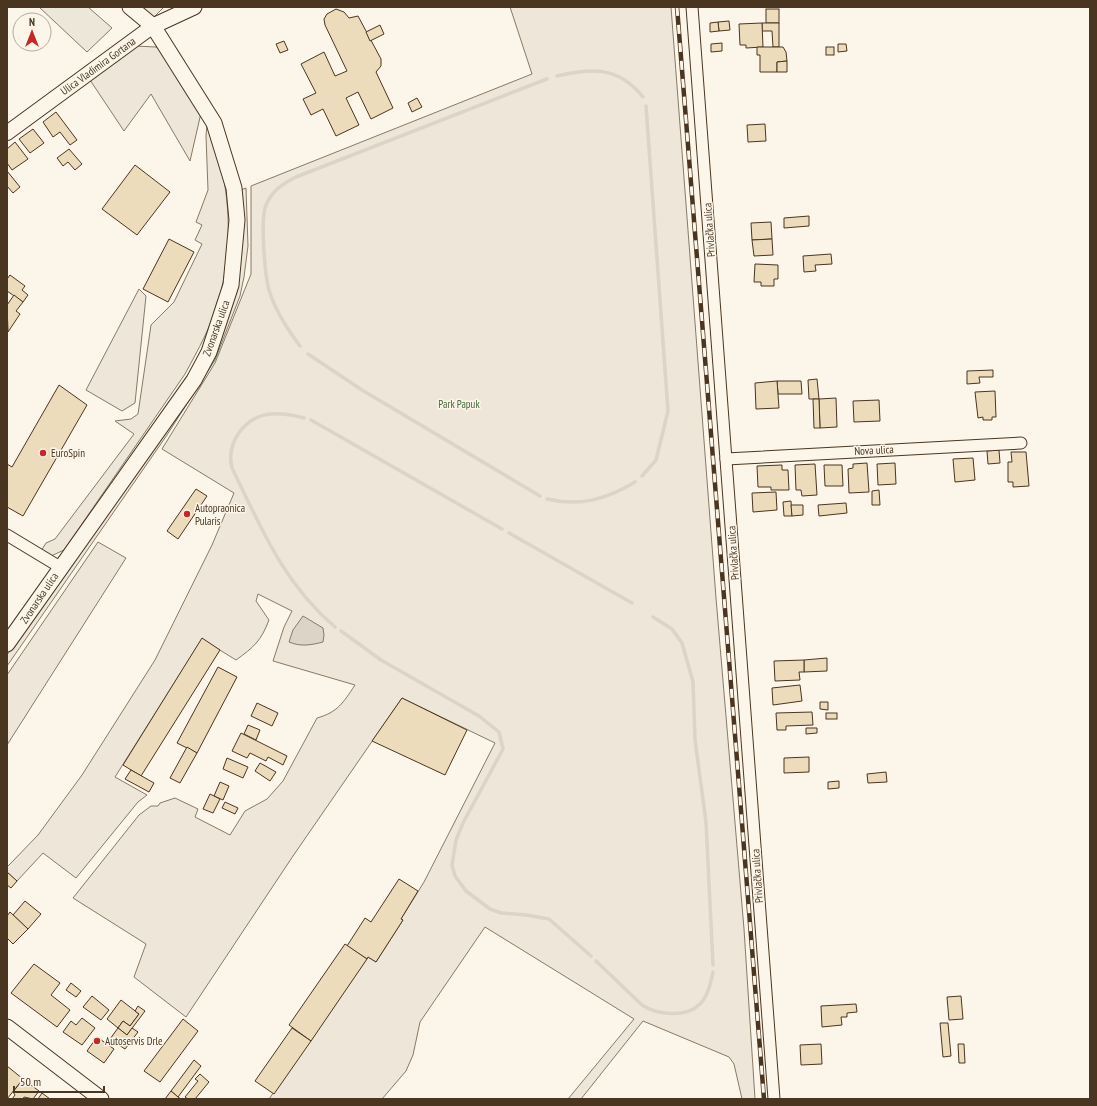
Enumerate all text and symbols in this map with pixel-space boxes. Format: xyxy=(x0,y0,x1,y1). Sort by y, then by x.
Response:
north arrow xyxy=(12,12,52,52)
text: N xyxy=(29,15,35,29)
street label: Ulica Vladimira Gortana xyxy=(58,34,138,98)
street label: Privlačka ulica xyxy=(700,202,718,258)
street label: Zvonarska ulica xyxy=(199,298,233,358)
park label: Park Papuk xyxy=(438,397,480,411)
street label: Nova ulica xyxy=(854,442,894,458)
place label: EuroSpin xyxy=(51,446,85,460)
marker: EuroSpin xyxy=(38,448,48,458)
place label: Autopraonica Pularis xyxy=(195,501,245,528)
marker: Autopraonica Pularis xyxy=(182,509,192,519)
street label: Privlačka ulica xyxy=(724,525,742,581)
street label: Zvonarska ulica xyxy=(17,570,61,626)
street label: Privlačka ulica xyxy=(748,848,766,904)
place label: Autoservis Drle xyxy=(105,1034,163,1048)
marker: Autoservis Drle xyxy=(92,1036,102,1046)
scale bar xyxy=(14,1068,104,1094)
text: 50 m xyxy=(20,1074,41,1089)

